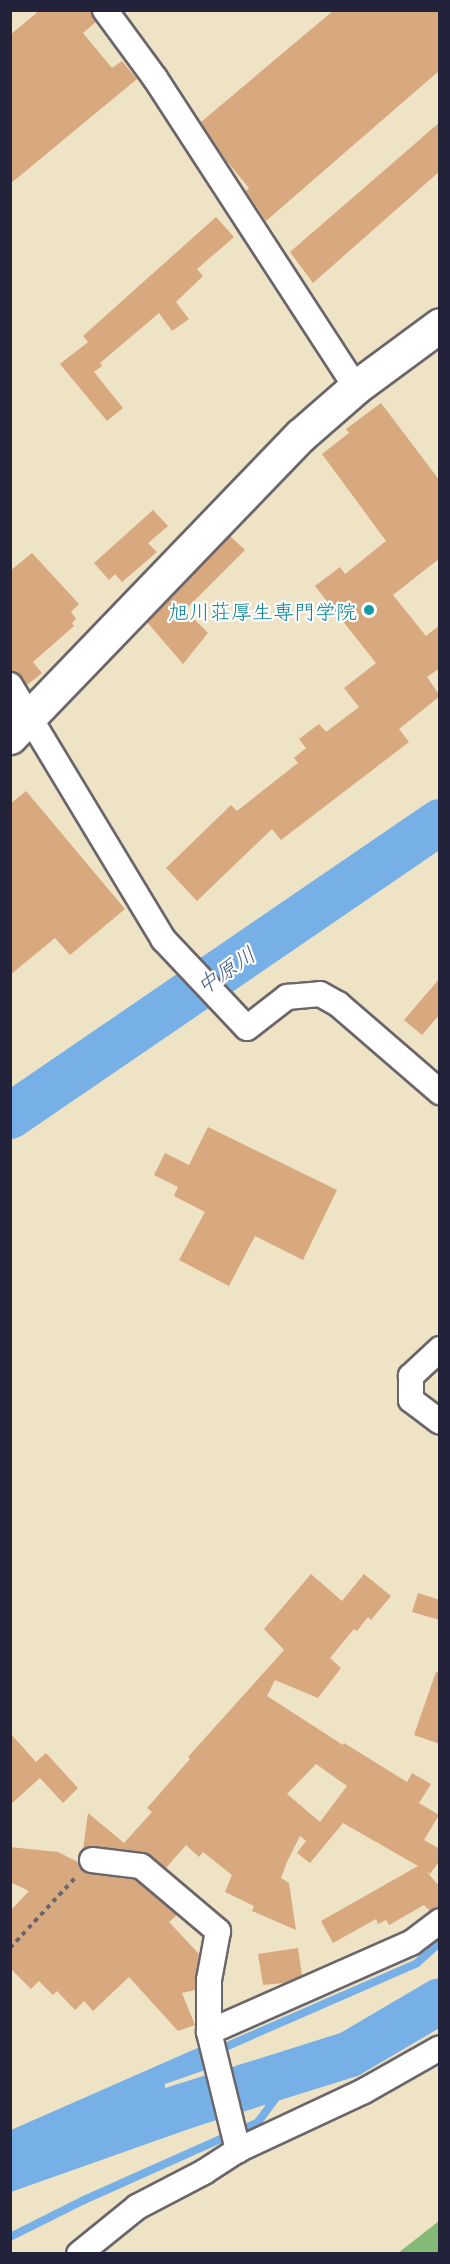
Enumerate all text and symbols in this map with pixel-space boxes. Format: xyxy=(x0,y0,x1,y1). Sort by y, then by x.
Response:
place label: 旭川荘厚生専門学院 xyxy=(168,597,357,623)
marker: 旭川荘厚生専門学院 xyxy=(362,603,376,617)
water label: 中原川 xyxy=(190,940,260,998)

